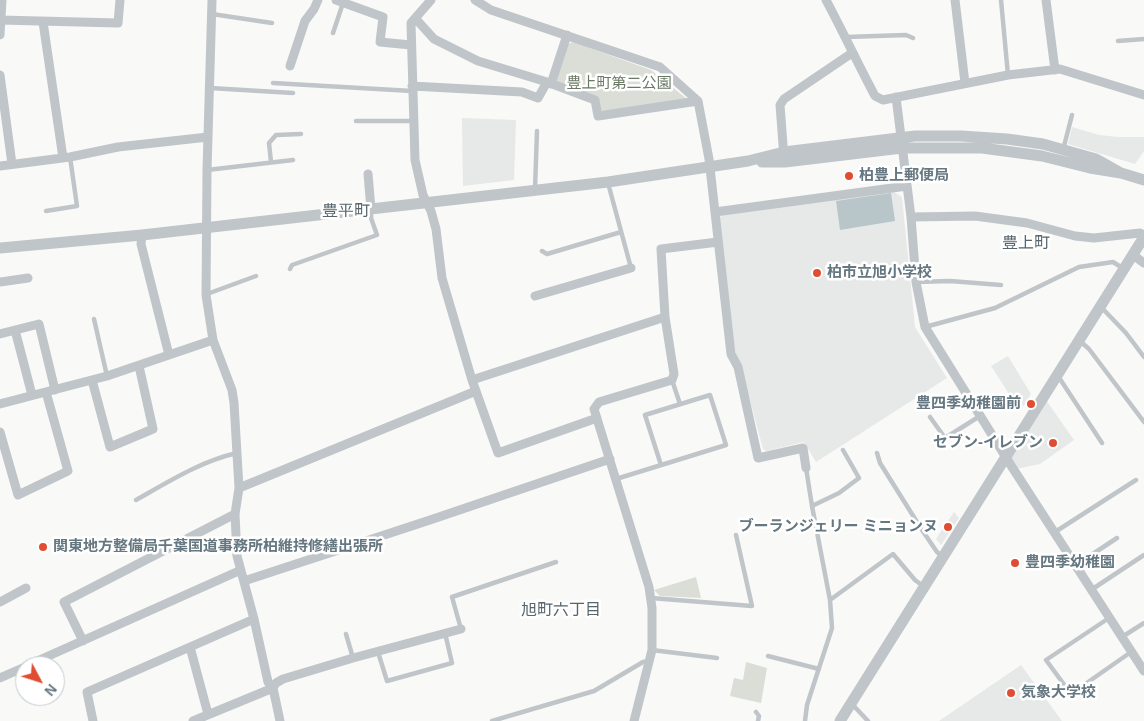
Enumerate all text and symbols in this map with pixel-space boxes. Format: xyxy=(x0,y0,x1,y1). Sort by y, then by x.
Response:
park label: 豊上町第二公園 xyxy=(567,75,671,93)
place label: 柏豊上郵便局 xyxy=(859,167,949,185)
marker: 柏豊上郵便局 xyxy=(843,170,855,182)
district label: 豊平町 xyxy=(322,202,370,222)
district label: 豊上町 xyxy=(1002,234,1050,254)
place label: 柏市立旭小学校 xyxy=(827,264,932,282)
marker: 柏市立旭小学校 xyxy=(811,267,823,279)
place label: 豊四季幼稚園前 xyxy=(916,395,1021,413)
marker: 豊四季幼稚園前 xyxy=(1025,398,1037,410)
place label: セブン-イレブン xyxy=(933,434,1043,452)
marker: セブン-イレブン xyxy=(1047,437,1059,449)
place label: ブーランジェリー ミニョンヌ xyxy=(739,518,938,536)
marker: ブーランジェリー ミニョンヌ xyxy=(942,521,954,533)
place label: 関東地方整備局千葉国道事務所柏維持修繕出張所 xyxy=(53,538,383,556)
marker: 関東地方整備局千葉国道事務所柏維持修繕出張所 xyxy=(37,541,49,553)
place label: 豊四季幼稚園 xyxy=(1025,554,1115,572)
marker: 豊四季幼稚園 xyxy=(1009,557,1021,569)
district label: 旭町六丁目 xyxy=(521,601,601,621)
north arrow xyxy=(15,656,65,706)
text: N xyxy=(41,681,60,699)
place label: 気象大学校 xyxy=(1021,684,1096,702)
marker: 気象大学校 xyxy=(1005,687,1017,699)

